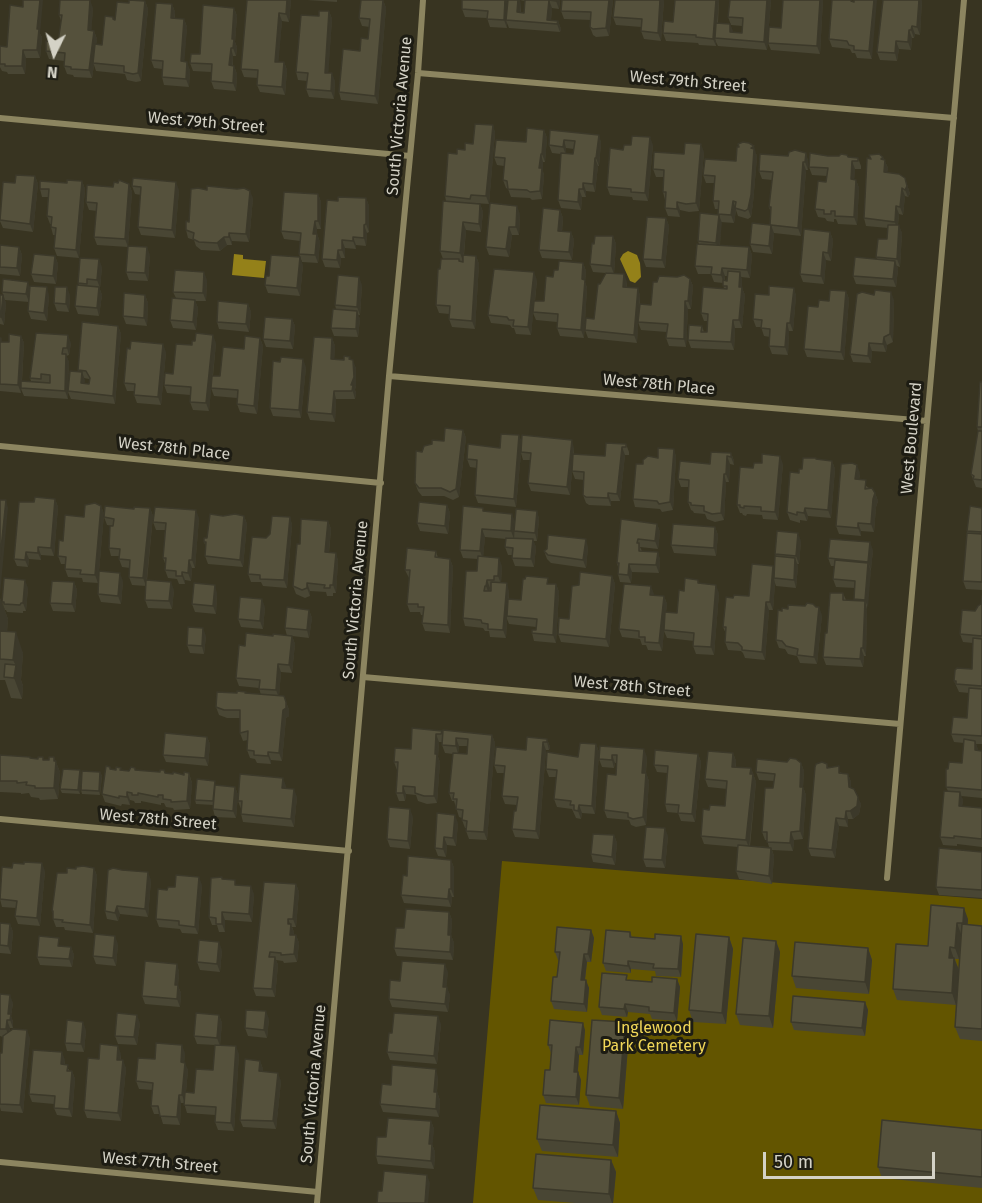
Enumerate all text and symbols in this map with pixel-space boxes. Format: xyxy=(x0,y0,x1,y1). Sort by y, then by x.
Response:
north arrow xyxy=(24,24,84,84)
street label: South Victoria Avenue xyxy=(383,36,417,196)
text: N xyxy=(46,63,59,82)
street label: West 79th Street xyxy=(629,67,747,97)
street label: West 79th Street xyxy=(147,108,265,138)
street label: West 78th Place xyxy=(602,371,716,399)
street label: West Boulevard xyxy=(898,381,926,495)
street label: West 78th Place xyxy=(117,434,231,464)
street label: South Victoria Avenue xyxy=(339,520,373,680)
street label: West 78th Street xyxy=(573,672,691,702)
street label: West 78th Street xyxy=(99,805,217,835)
street label: South Victoria Avenue xyxy=(297,1004,331,1164)
park label: Inglewood Park Cemetery xyxy=(602,1019,706,1057)
scale bar xyxy=(766,1140,938,1178)
street label: West 77th Street xyxy=(101,1148,219,1178)
text: 50 m xyxy=(774,1151,813,1173)

